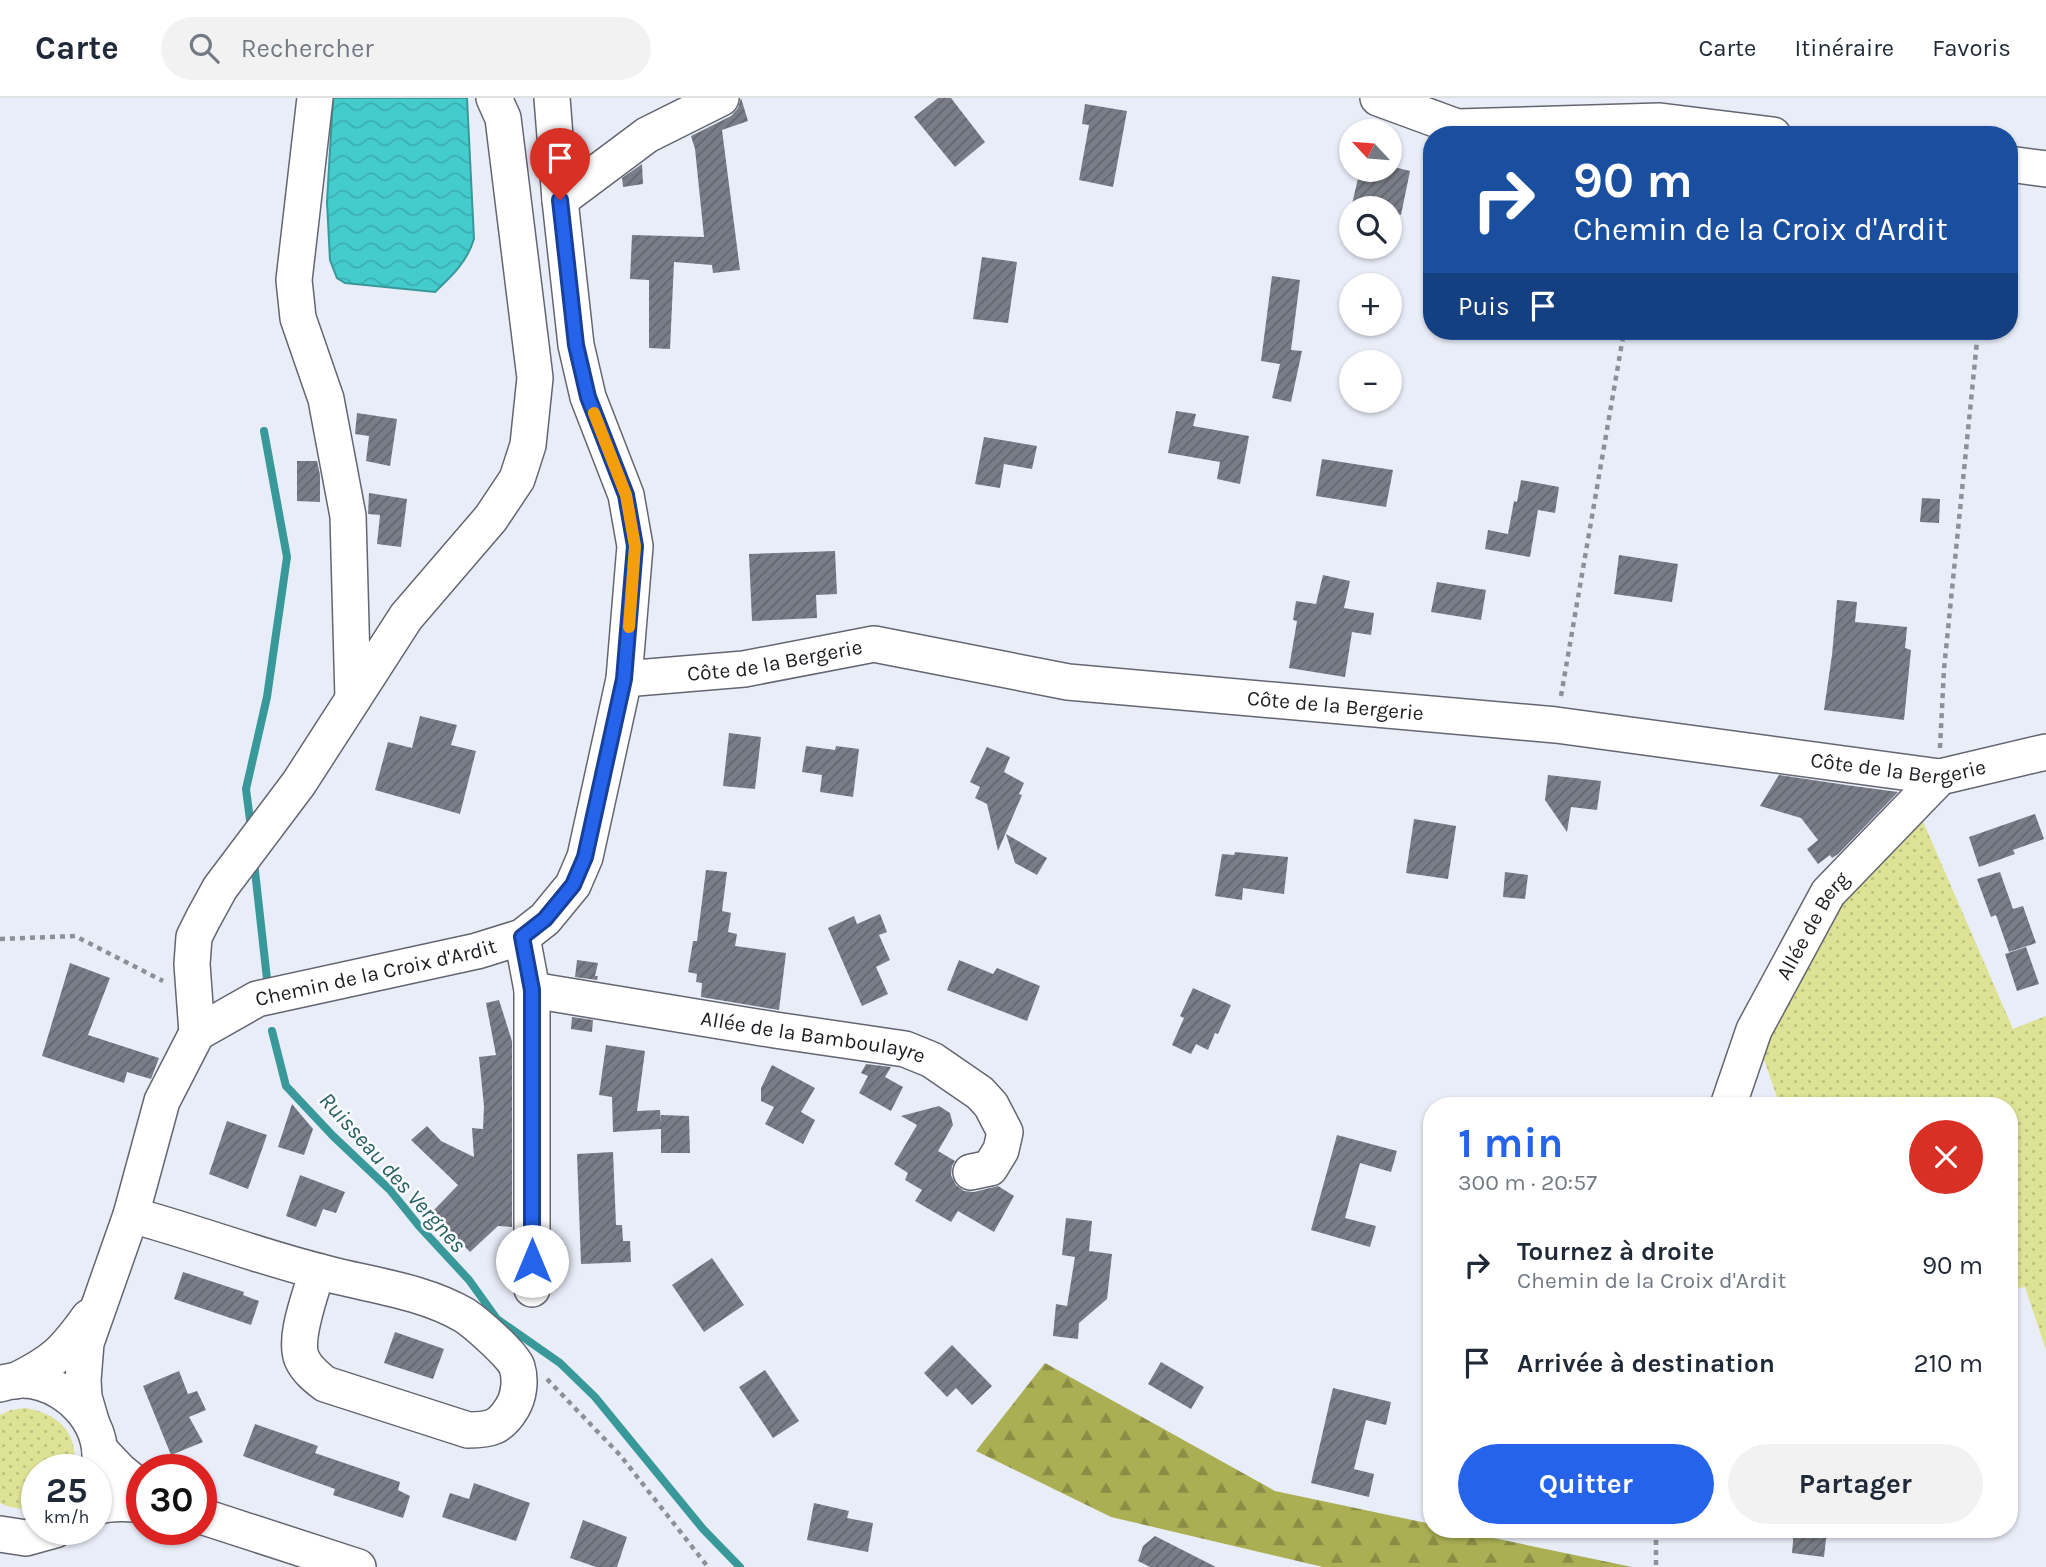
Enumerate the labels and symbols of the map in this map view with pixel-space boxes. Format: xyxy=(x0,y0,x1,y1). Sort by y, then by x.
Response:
north arrow xyxy=(1339,119,1402,182)
pin xyxy=(530,128,590,200)
street label: Côte de la Bergerie xyxy=(686,635,864,686)
street label: Côte de la Bergerie xyxy=(1246,686,1425,725)
street label: Côte de la Bergerie xyxy=(1809,748,1988,789)
street label: Allée de Berg xyxy=(1771,867,1854,984)
street label: Chemin de la Croix d'Ardit xyxy=(253,934,499,1011)
street label: Allée de la Bamboulayre xyxy=(699,1006,929,1068)
water label: Ruisseau des Vergnes xyxy=(314,1087,472,1258)
position arrow xyxy=(495,1224,569,1298)
speed limit sign: 30 xyxy=(126,1454,217,1545)

